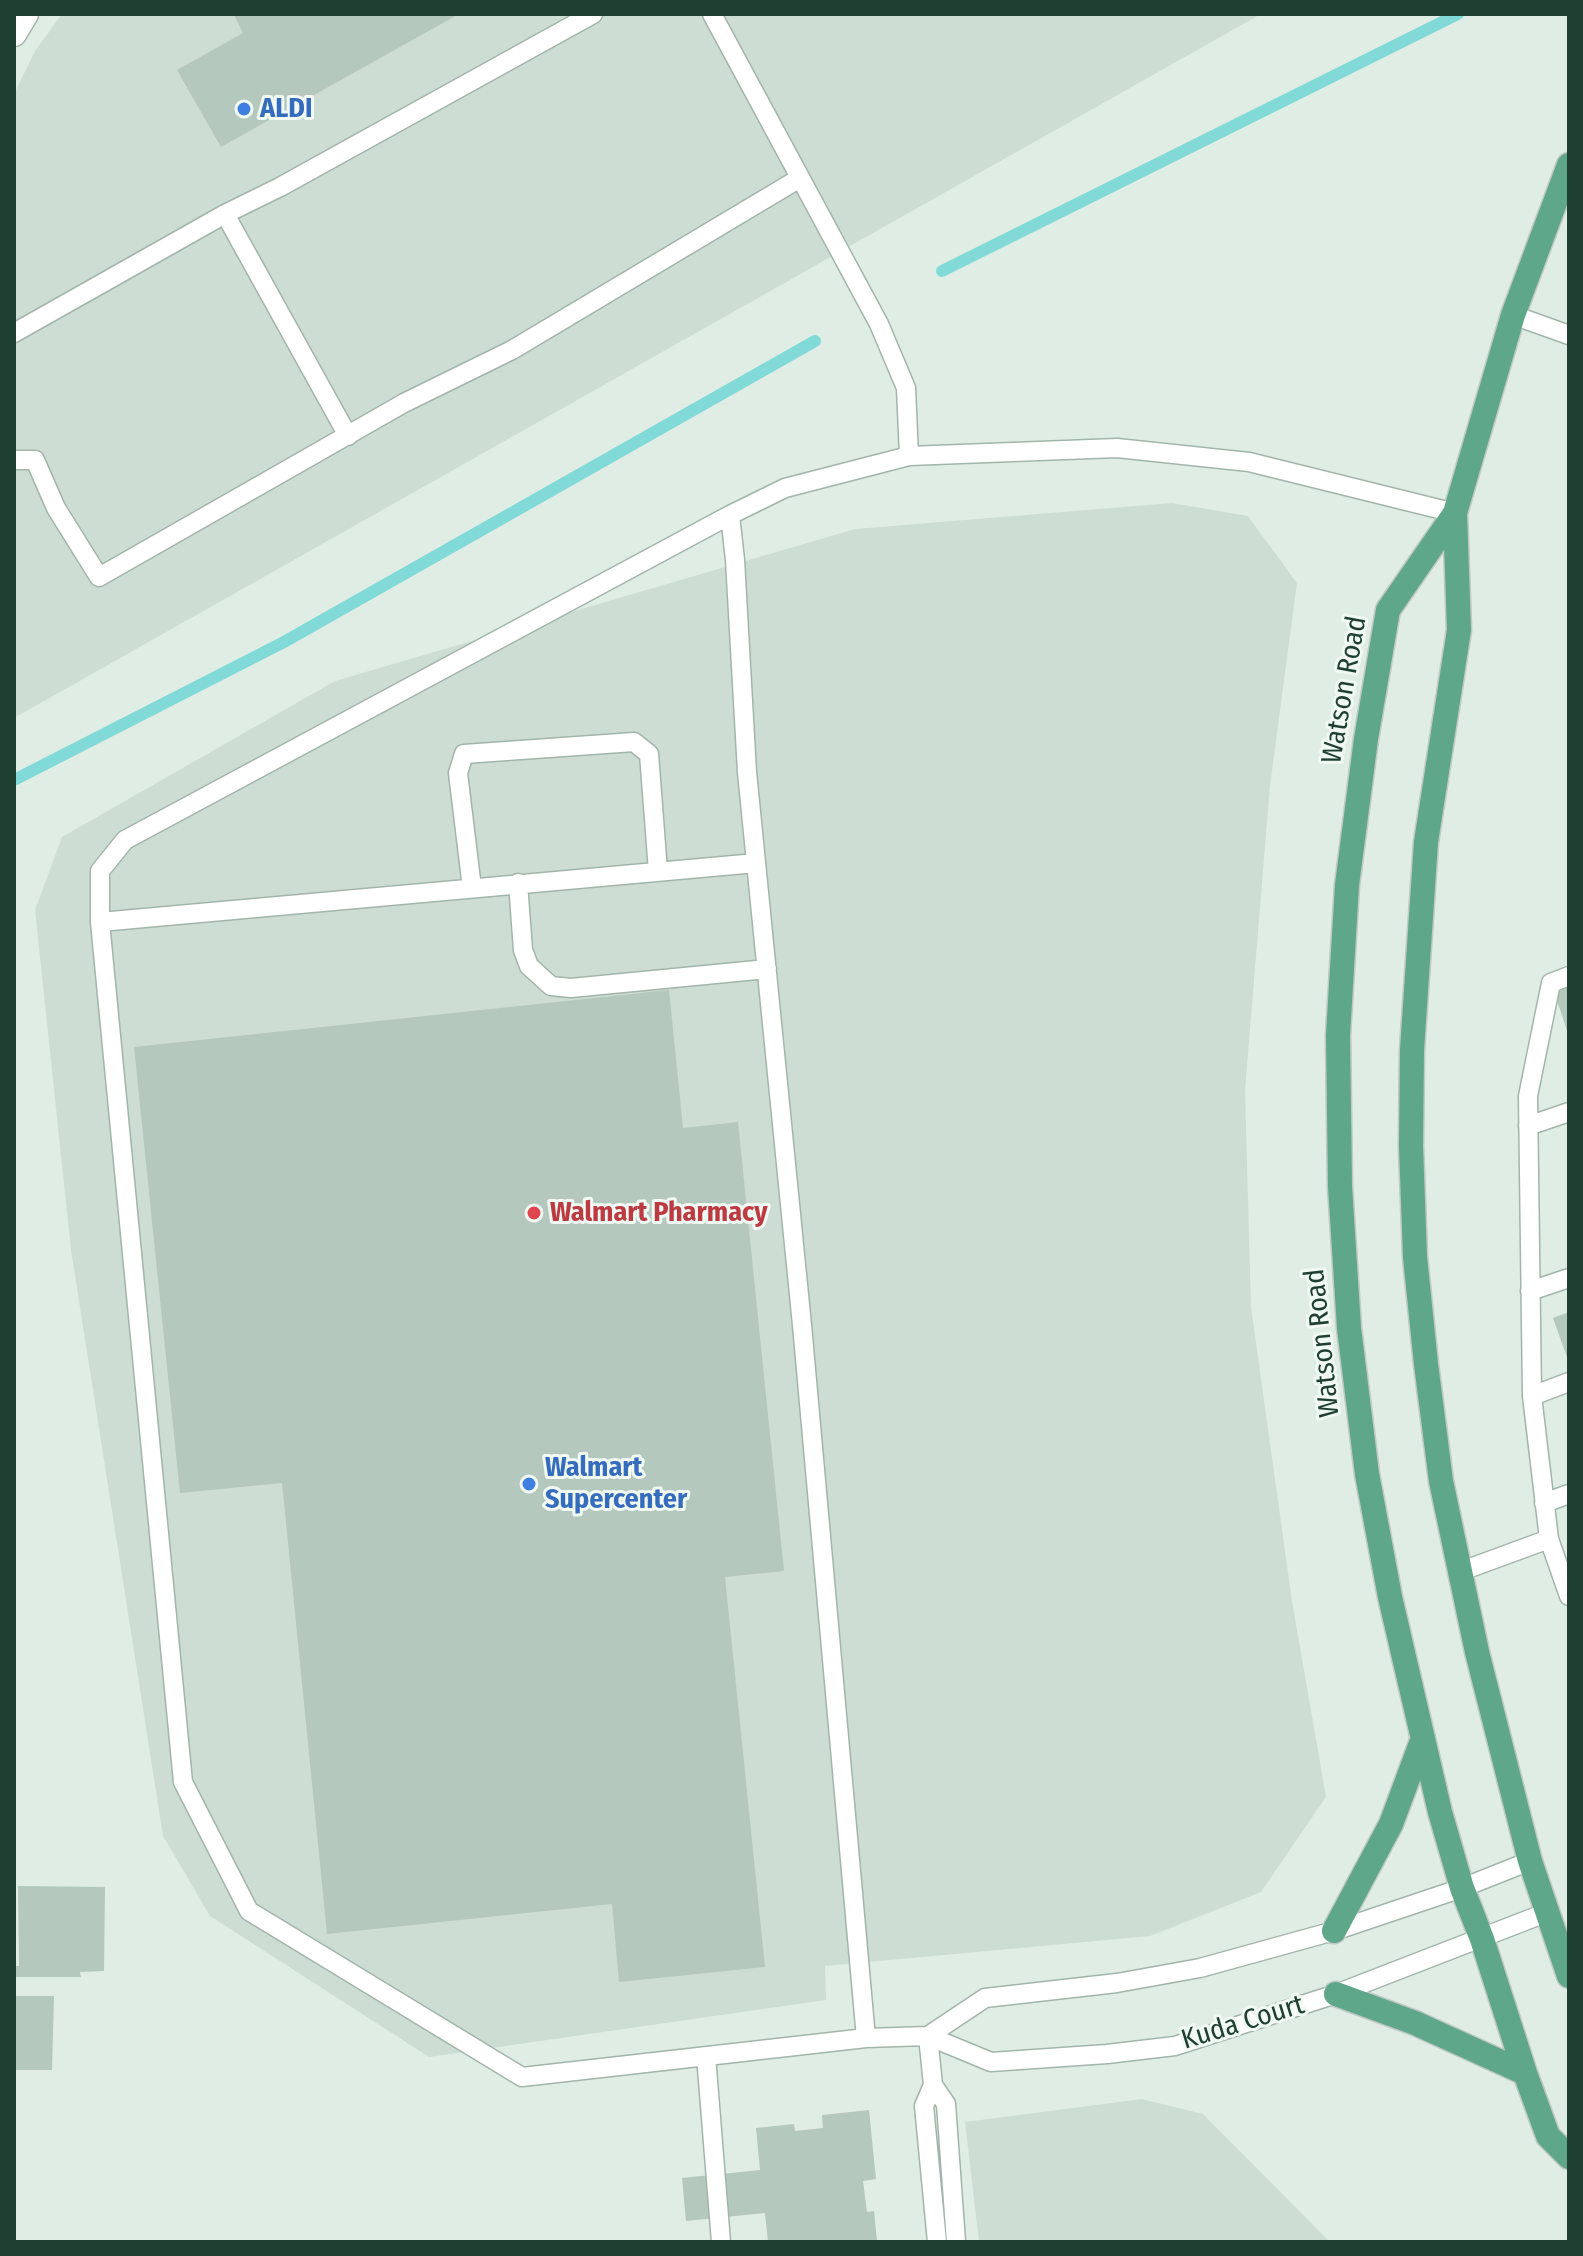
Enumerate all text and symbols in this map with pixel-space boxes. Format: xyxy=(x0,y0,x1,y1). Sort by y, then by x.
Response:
place label: ALDI xyxy=(260,92,312,126)
marker: ALDI xyxy=(235,100,253,118)
street label: Watson Road xyxy=(1316,614,1374,766)
place label: Walmart Pharmacy xyxy=(550,1196,768,1230)
marker: Walmart Pharmacy xyxy=(525,1204,543,1222)
street label: Watson Road xyxy=(1299,1267,1347,1419)
place label: Walmart Supercenter xyxy=(545,1451,687,1517)
marker: Walmart Supercenter xyxy=(520,1475,538,1493)
street label: Kuda Court xyxy=(1178,1988,1308,2058)

